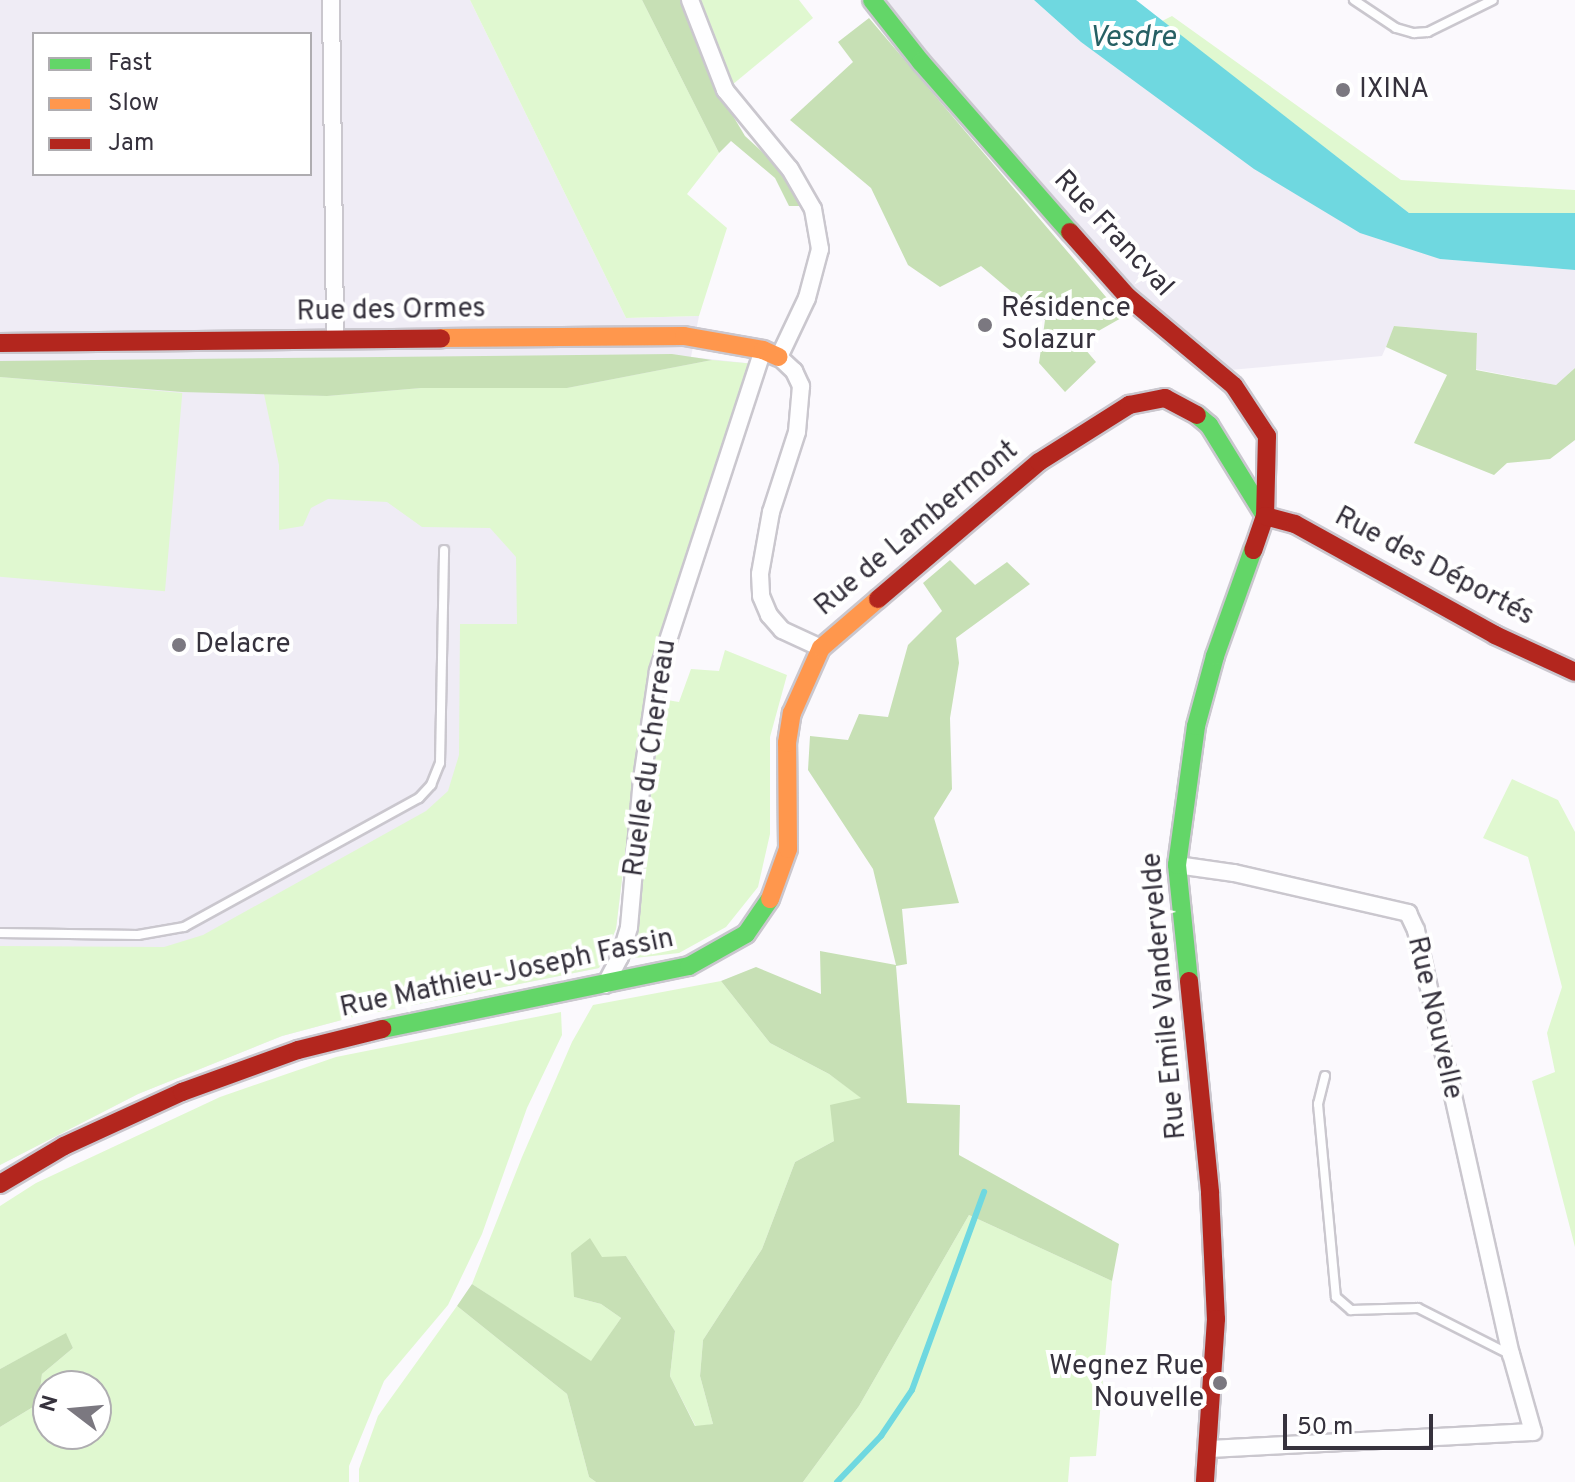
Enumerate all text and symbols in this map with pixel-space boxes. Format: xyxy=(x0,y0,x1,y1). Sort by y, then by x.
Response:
water label: Vesdre xyxy=(1088,21,1176,57)
legend xyxy=(32,32,312,176)
text: Fast xyxy=(108,49,152,79)
place label: IXINA xyxy=(1359,73,1429,107)
marker: IXINA xyxy=(1334,81,1352,99)
text: Slow xyxy=(108,89,159,119)
text: Jam xyxy=(108,129,154,159)
street label: Rue Francval xyxy=(1046,164,1180,304)
place label: Résidence Solazur xyxy=(1001,292,1131,358)
street label: Rue des Ormes xyxy=(296,293,486,329)
marker: Résidence Solazur xyxy=(976,316,994,334)
street label: Rue de Lambermont xyxy=(808,434,1026,624)
street label: Rue des Déportés xyxy=(1328,500,1540,634)
place label: Delacre xyxy=(195,628,291,662)
marker: Delacre xyxy=(170,636,188,654)
street label: Ruelle du Cherreau xyxy=(618,637,684,879)
street label: Rue Emile Vandervelde xyxy=(1136,851,1194,1141)
street label: Rue Mathieu-Joseph Fassin xyxy=(337,922,677,1026)
street label: Rue Nouvelle xyxy=(1399,933,1469,1103)
place label: Wegnez Rue Nouvelle xyxy=(1049,1350,1204,1416)
north arrow xyxy=(32,1370,112,1450)
marker: Wegnez Rue Nouvelle xyxy=(1211,1374,1229,1392)
text: N xyxy=(35,1392,66,1415)
scale bar xyxy=(1287,1398,1437,1448)
text: 50 m xyxy=(1297,1413,1353,1443)

